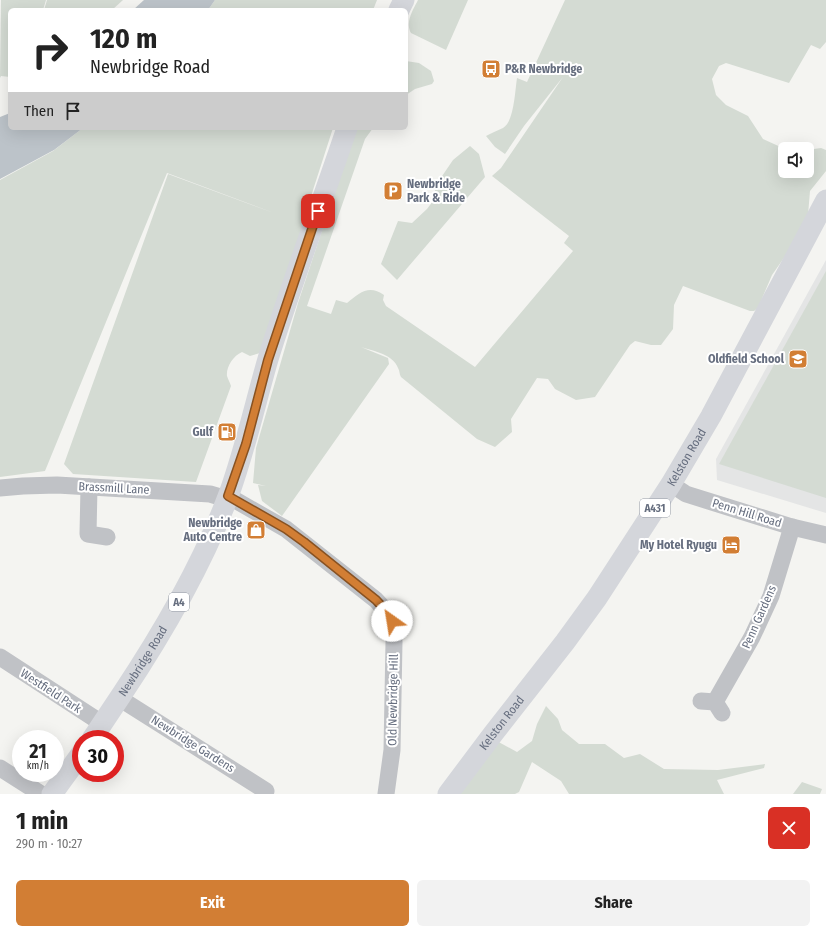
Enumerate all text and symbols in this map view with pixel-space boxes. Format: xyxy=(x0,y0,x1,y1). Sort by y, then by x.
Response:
text: 120 m xyxy=(90,22,157,55)
icon: right xyxy=(24,24,76,76)
text: Newbridge Road xyxy=(90,56,210,78)
bus stop icon: P&R Newbridge xyxy=(480,58,502,80)
place label: P&R Newbridge xyxy=(505,62,582,76)
icon: arrive xyxy=(62,100,84,122)
text: Then xyxy=(24,102,54,120)
map controls xyxy=(778,142,814,178)
button: sound xyxy=(778,142,814,178)
place label: Newbridge Park & Ride xyxy=(407,177,465,205)
parking icon: Newbridge Park & Ride xyxy=(382,180,404,202)
pin xyxy=(301,194,335,228)
icon: arrive xyxy=(307,200,329,222)
school or university icon: Oldfield School xyxy=(787,348,809,370)
place label: Oldfield School xyxy=(708,352,785,366)
fuel station icon: Gulf xyxy=(216,421,238,443)
place label: Gulf xyxy=(192,425,214,439)
street label: Kelston Road xyxy=(664,426,709,489)
street label: Brassmill Lane xyxy=(78,479,150,497)
street label: Penn Hill Road xyxy=(711,496,783,530)
road number: A431 xyxy=(640,499,670,517)
place label: Newbridge Auto Centre xyxy=(183,516,242,544)
shop icon: Newbridge Auto Centre xyxy=(245,519,267,541)
hotel icon: My Hotel Ryugu xyxy=(720,534,742,556)
place label: My Hotel Ryugu xyxy=(640,538,717,552)
street label: Penn Gardens xyxy=(739,583,779,651)
road number: A4 xyxy=(169,593,189,611)
position arrow xyxy=(371,600,413,642)
street label: Newbridge Road xyxy=(115,624,170,699)
street label: Old Newbridge Hill xyxy=(385,654,401,746)
street label: Westfield Park xyxy=(18,666,84,716)
street label: Kelston Road xyxy=(476,693,527,753)
street label: Newbridge Gardens xyxy=(149,713,237,775)
speed limit sign: 30 xyxy=(72,730,124,782)
text: 21 xyxy=(29,739,47,763)
text: km/h xyxy=(27,760,49,772)
text: 1 min xyxy=(16,807,68,835)
button: close xyxy=(768,807,810,849)
text: 290 m · 10:27 xyxy=(16,836,82,851)
button: Exit xyxy=(16,880,409,926)
button: Share xyxy=(417,880,810,926)

